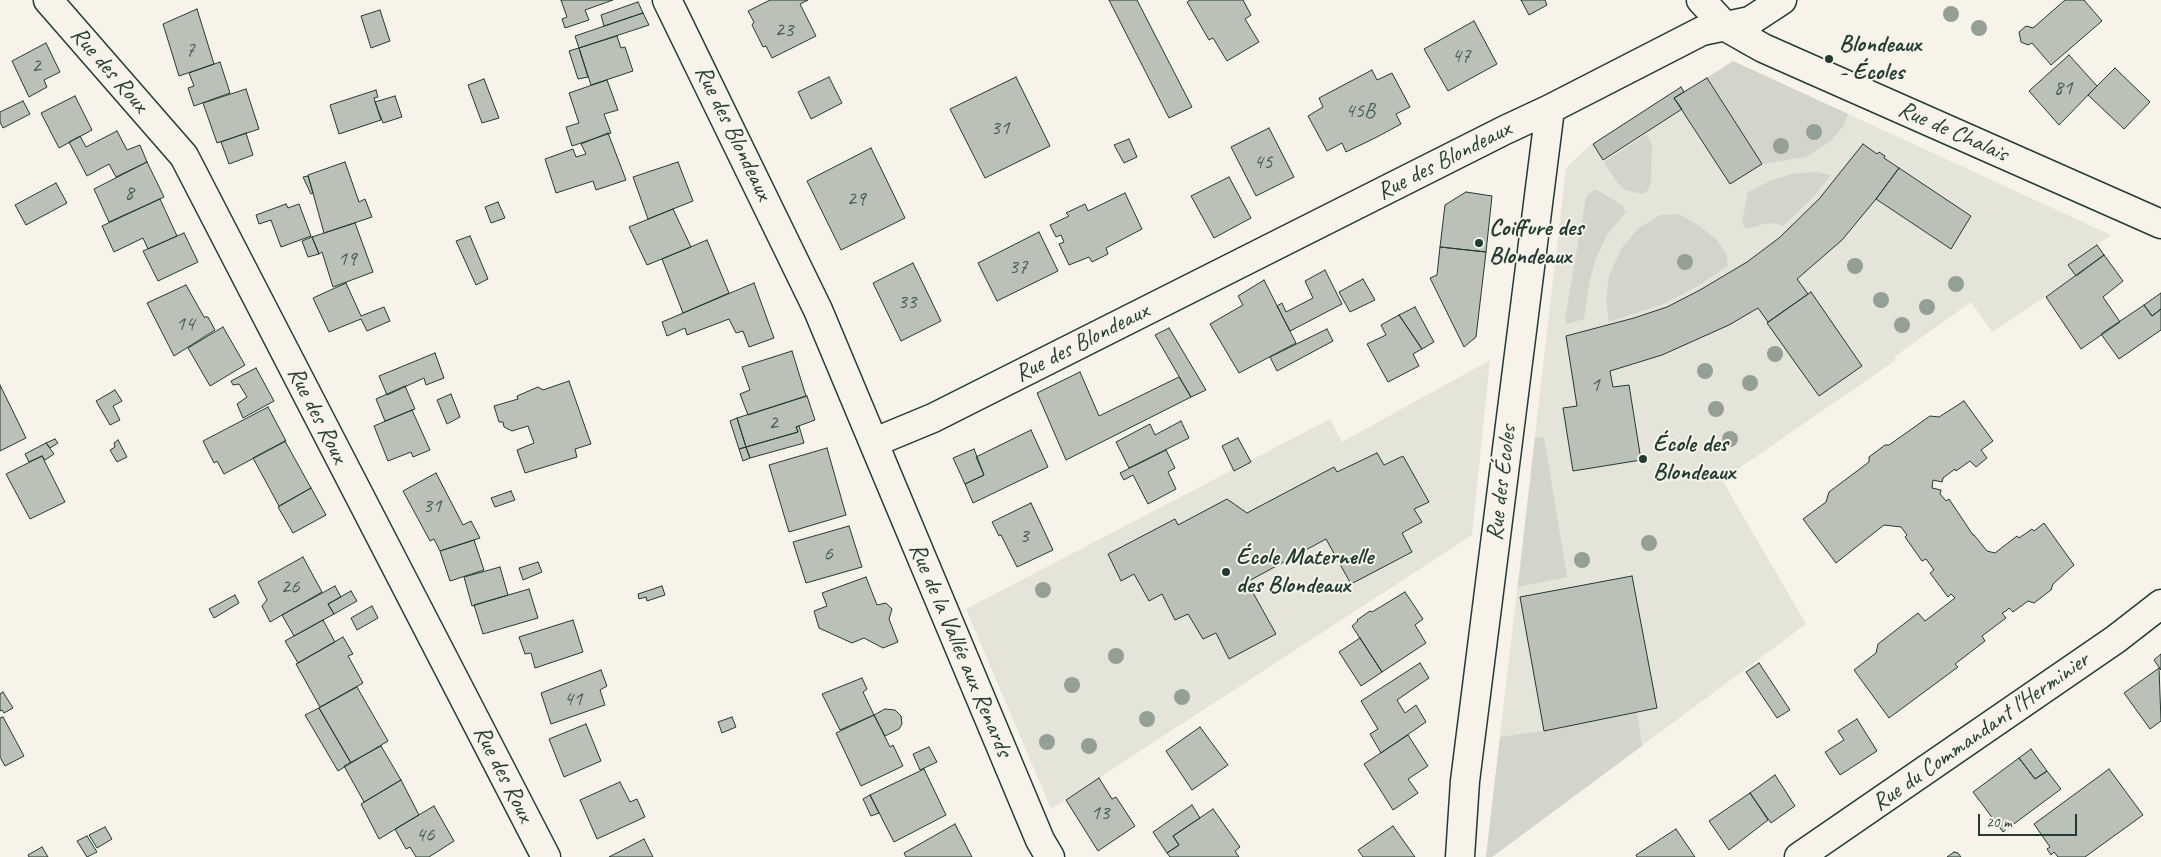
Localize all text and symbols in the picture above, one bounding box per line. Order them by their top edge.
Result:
house number: 23 [775,17,793,43]
street label: Rue des Roux [64,21,154,119]
place label: Blondeaux - Écoles [1839,31,1921,87]
house number: 7 [185,37,195,63]
house number: 47 [1452,43,1470,69]
house number: 2 [31,53,41,79]
marker: Blondeaux - Écoles [1823,53,1835,65]
street label: Rue des Blondeaux [688,61,778,205]
house number: 81 [2054,75,2072,101]
street label: Rue de Chalais [1894,95,2012,169]
house number: 45B [1345,98,1375,124]
house number: 31 [991,115,1009,141]
street label: Rue des Blondeaux [1372,115,1516,207]
house number: 45 [1254,149,1272,175]
house number: 8 [124,180,134,206]
house number: 29 [847,186,865,212]
place label: Coiffure des Blondeaux [1489,215,1583,271]
marker: Coiffure des Blondeaux [1473,237,1485,249]
house number: 19 [338,246,356,272]
house number: 37 [1009,254,1027,280]
house number: 33 [898,289,916,315]
street label: Rue des Blondeaux [1010,297,1154,389]
house number: 14 [176,311,194,337]
street label: Rue des Roux [281,362,353,468]
house number: 1 [1590,372,1600,398]
house number: 2 [768,410,778,436]
street label: Rue des Écoles [1481,424,1523,542]
place label: École des Blondeaux [1653,431,1735,487]
marker: École des Blondeaux [1637,453,1649,465]
house number: 31 [423,493,441,519]
house number: 3 [1019,523,1029,549]
street label: Rue de la Vallée aux Renards [902,539,1018,761]
house number: 6 [823,541,833,567]
place label: École Maternelle des Blondeaux [1236,544,1373,600]
marker: École Maternelle des Blondeaux [1220,566,1232,578]
house number: 26 [281,574,299,600]
street label: Rue du Commandant l'Herminier [1867,646,2095,818]
house number: 41 [564,686,582,712]
street label: Rue des Roux [467,721,539,827]
house number: 13 [1091,800,1109,826]
scale bar [1981,804,2080,836]
text: 20 m [1986,813,2012,832]
house number: 46 [416,822,434,848]

